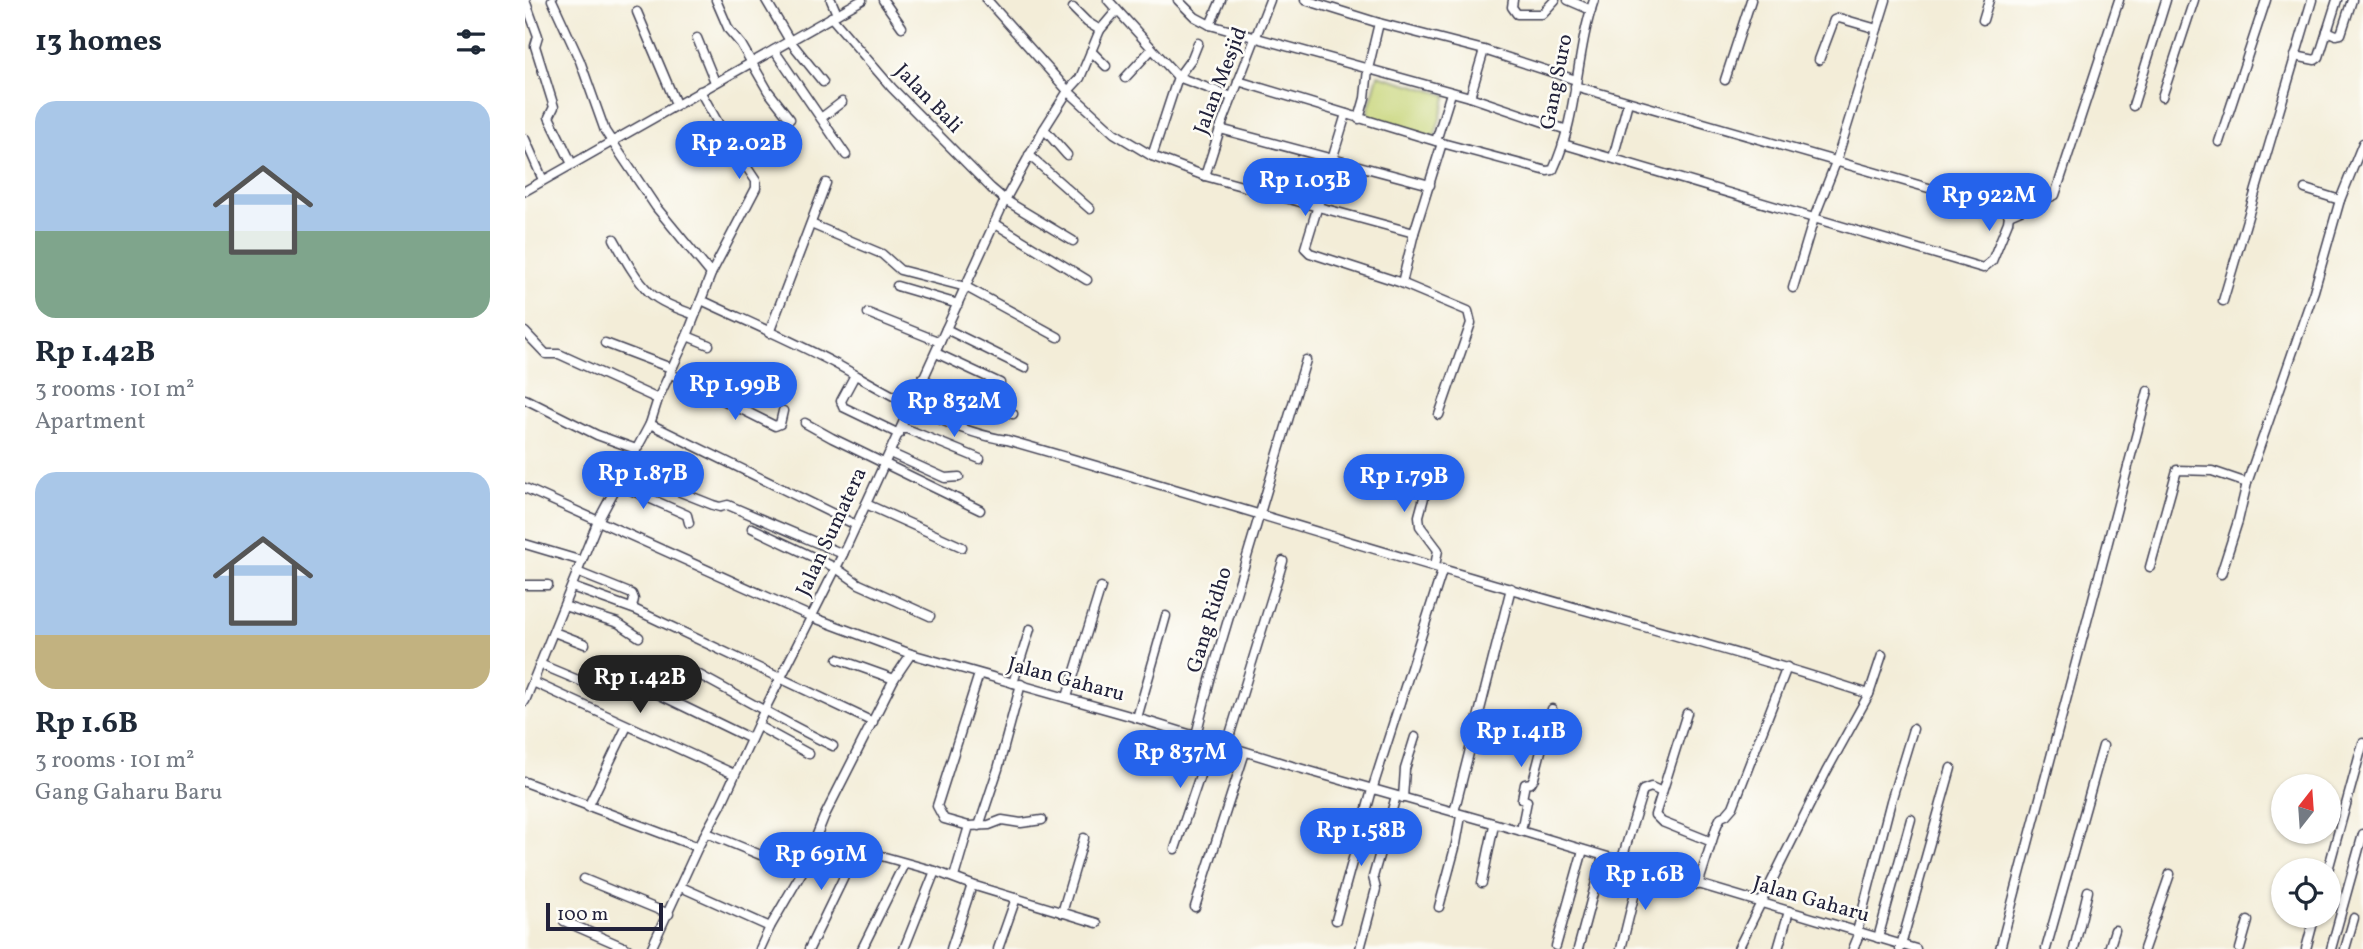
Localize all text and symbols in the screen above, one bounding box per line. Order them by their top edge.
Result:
text: 13 homes [35,21,162,63]
icon: filters [452,23,490,61]
street label: Jalan Mesjid [1187,23,1255,139]
street label: Gang Suro [1534,32,1580,132]
street label: Jalan Bali [887,58,969,140]
pin: Rp 2.02B [667,122,811,181]
text: Rp 2.02B [691,128,787,160]
icon: home [200,147,326,273]
pin: Rp 1.03B [1233,158,1377,218]
text: Rp 1.03B [1259,165,1351,197]
pin: Rp 922M [1924,174,2054,233]
text: Rp 922M [1942,180,2036,212]
text: Rp 1.42B [35,332,155,374]
pin: Rp 1.99B [663,362,807,422]
text: Rp 1.99B [689,369,781,401]
text: 3 rooms · 101 m² [35,374,195,406]
pin: Rp 832M [889,380,1019,439]
text: Rp 832M [907,386,1001,418]
text: Apartment [35,406,146,438]
pin: Rp 1.87B [571,452,715,511]
pin: Rp 1.79B [1332,454,1476,514]
text: Rp 1.87B [598,458,688,490]
text: Rp 1.79B [1360,461,1448,493]
street label: Jalan Sumatera [789,463,875,601]
icon: home [200,518,326,644]
street label: Gang Ridho [1180,563,1240,677]
street label: Jalan Gaharu [1004,650,1128,710]
pin: Rp 1.42B [568,656,712,715]
text: Rp 1.42B [594,662,686,694]
text: Rp 1.6B [35,703,138,745]
pin: Rp 1.41B [1449,710,1593,769]
text: Rp 1.41B [1476,716,1566,748]
pin: Rp 837M [1115,730,1245,790]
text: Rp 837M [1134,737,1226,769]
text: 3 rooms · 101 m² [35,745,195,777]
north arrow [2271,774,2341,844]
map controls [2271,774,2341,928]
text: Gang Gaharu Baru [35,777,222,809]
pin: Rp 1.58B [1289,808,1433,868]
text: Rp 1.58B [1316,815,1406,847]
pin: Rp 691M [756,832,886,892]
text: Rp 691M [775,839,867,871]
pin: Rp 1.6B [1580,852,1710,912]
button: locate [2271,858,2341,928]
text: Rp 1.6B [1605,859,1685,891]
street label: Jalan Gaharu [1749,869,1873,931]
scale bar [546,900,663,932]
text: 100 m [557,902,608,928]

